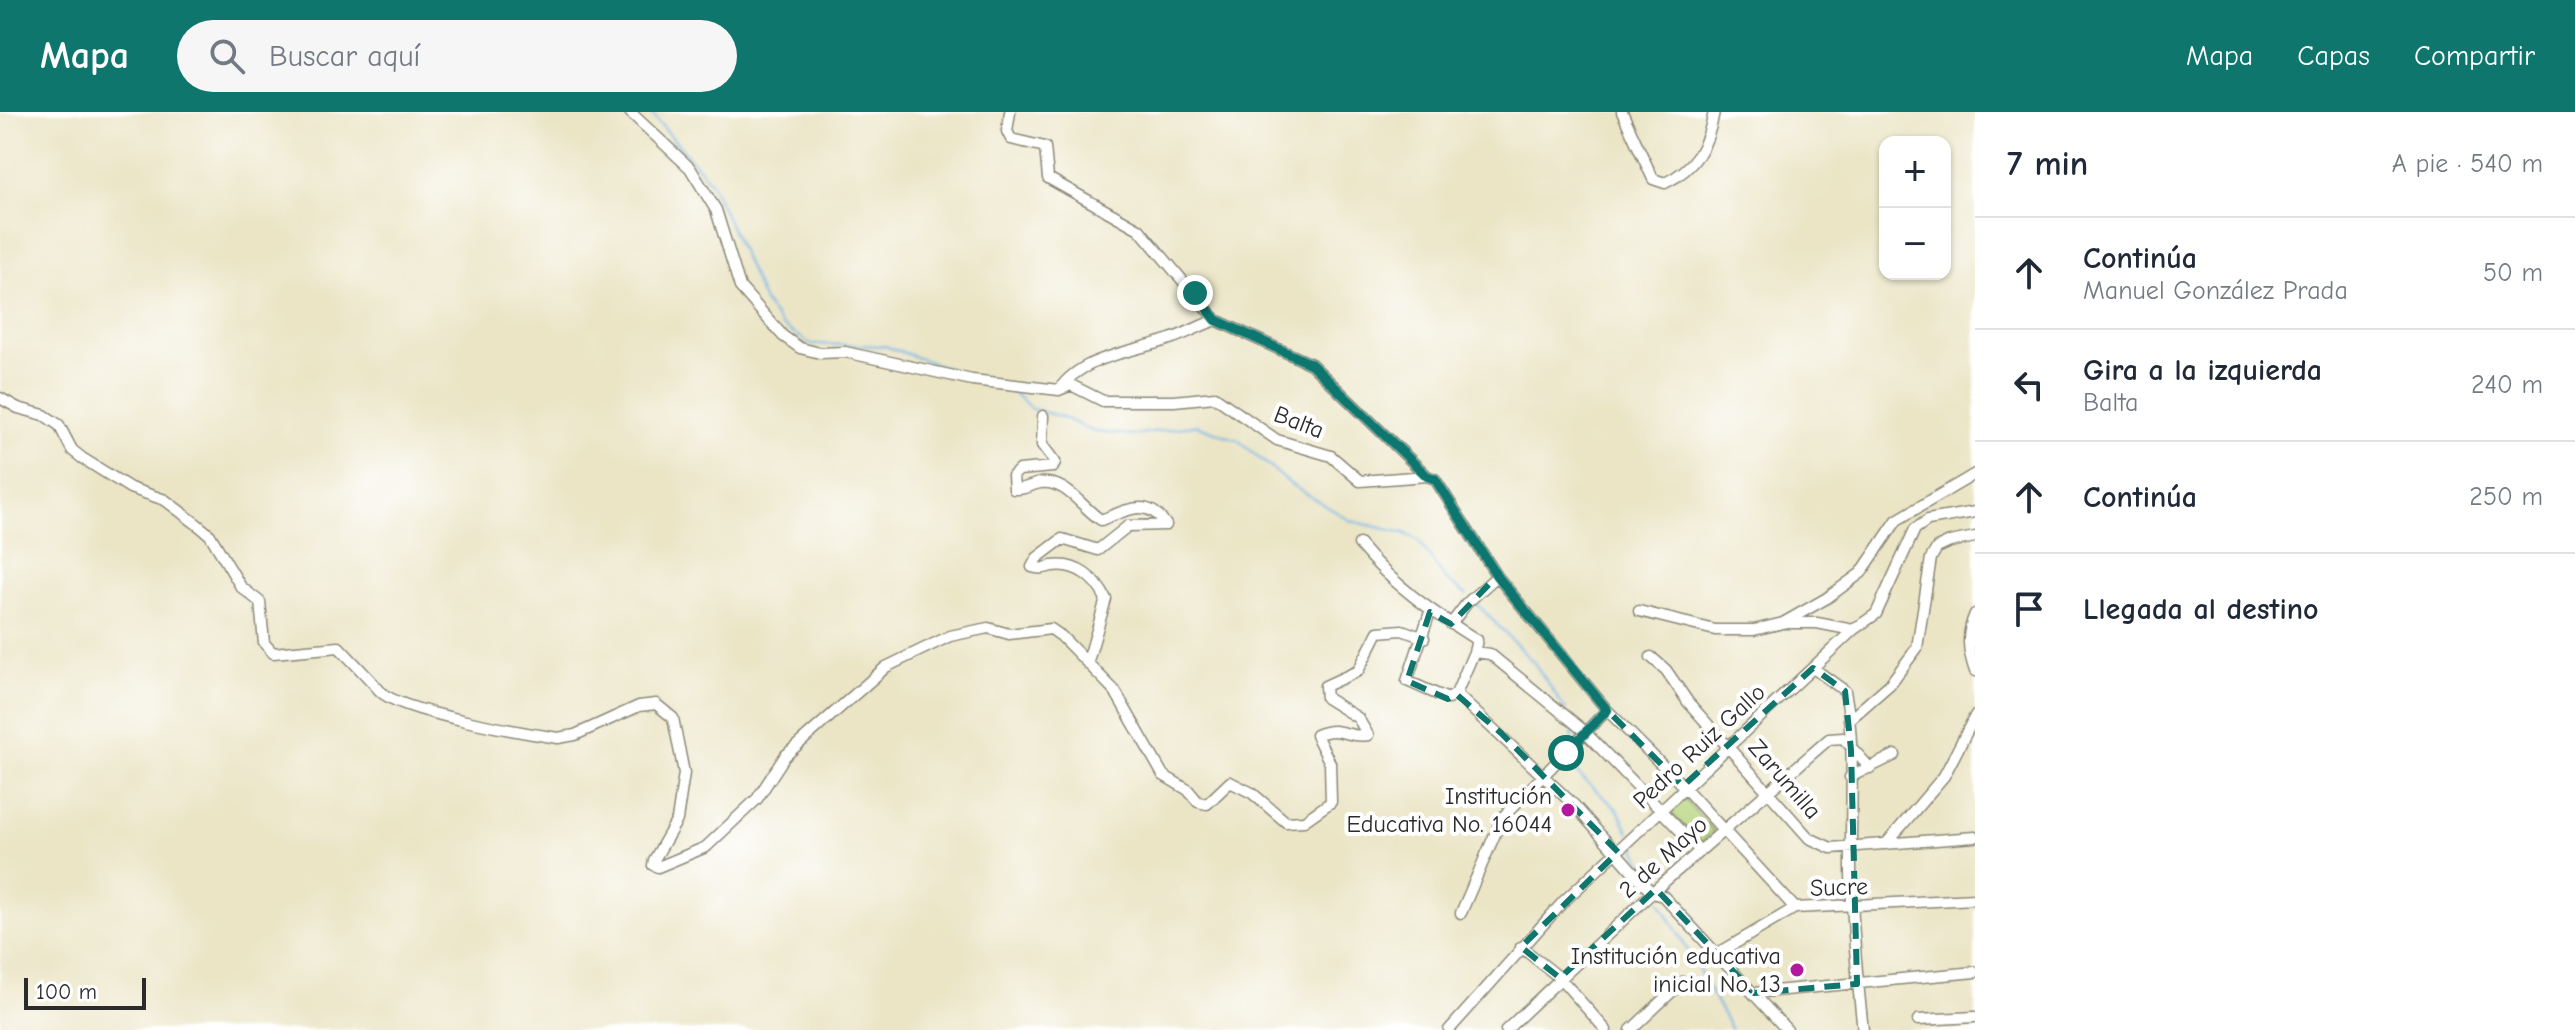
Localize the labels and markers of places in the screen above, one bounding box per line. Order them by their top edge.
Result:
place label: Institución Educativa No. 16044 [1346,782,1552,838]
marker: Institución Educativa No. 16044 [1559,801,1577,819]
place label: Institución educativa inicial No. 13 [1571,942,1781,998]
marker: Institución educativa inicial No. 13 [1788,961,1806,979]

